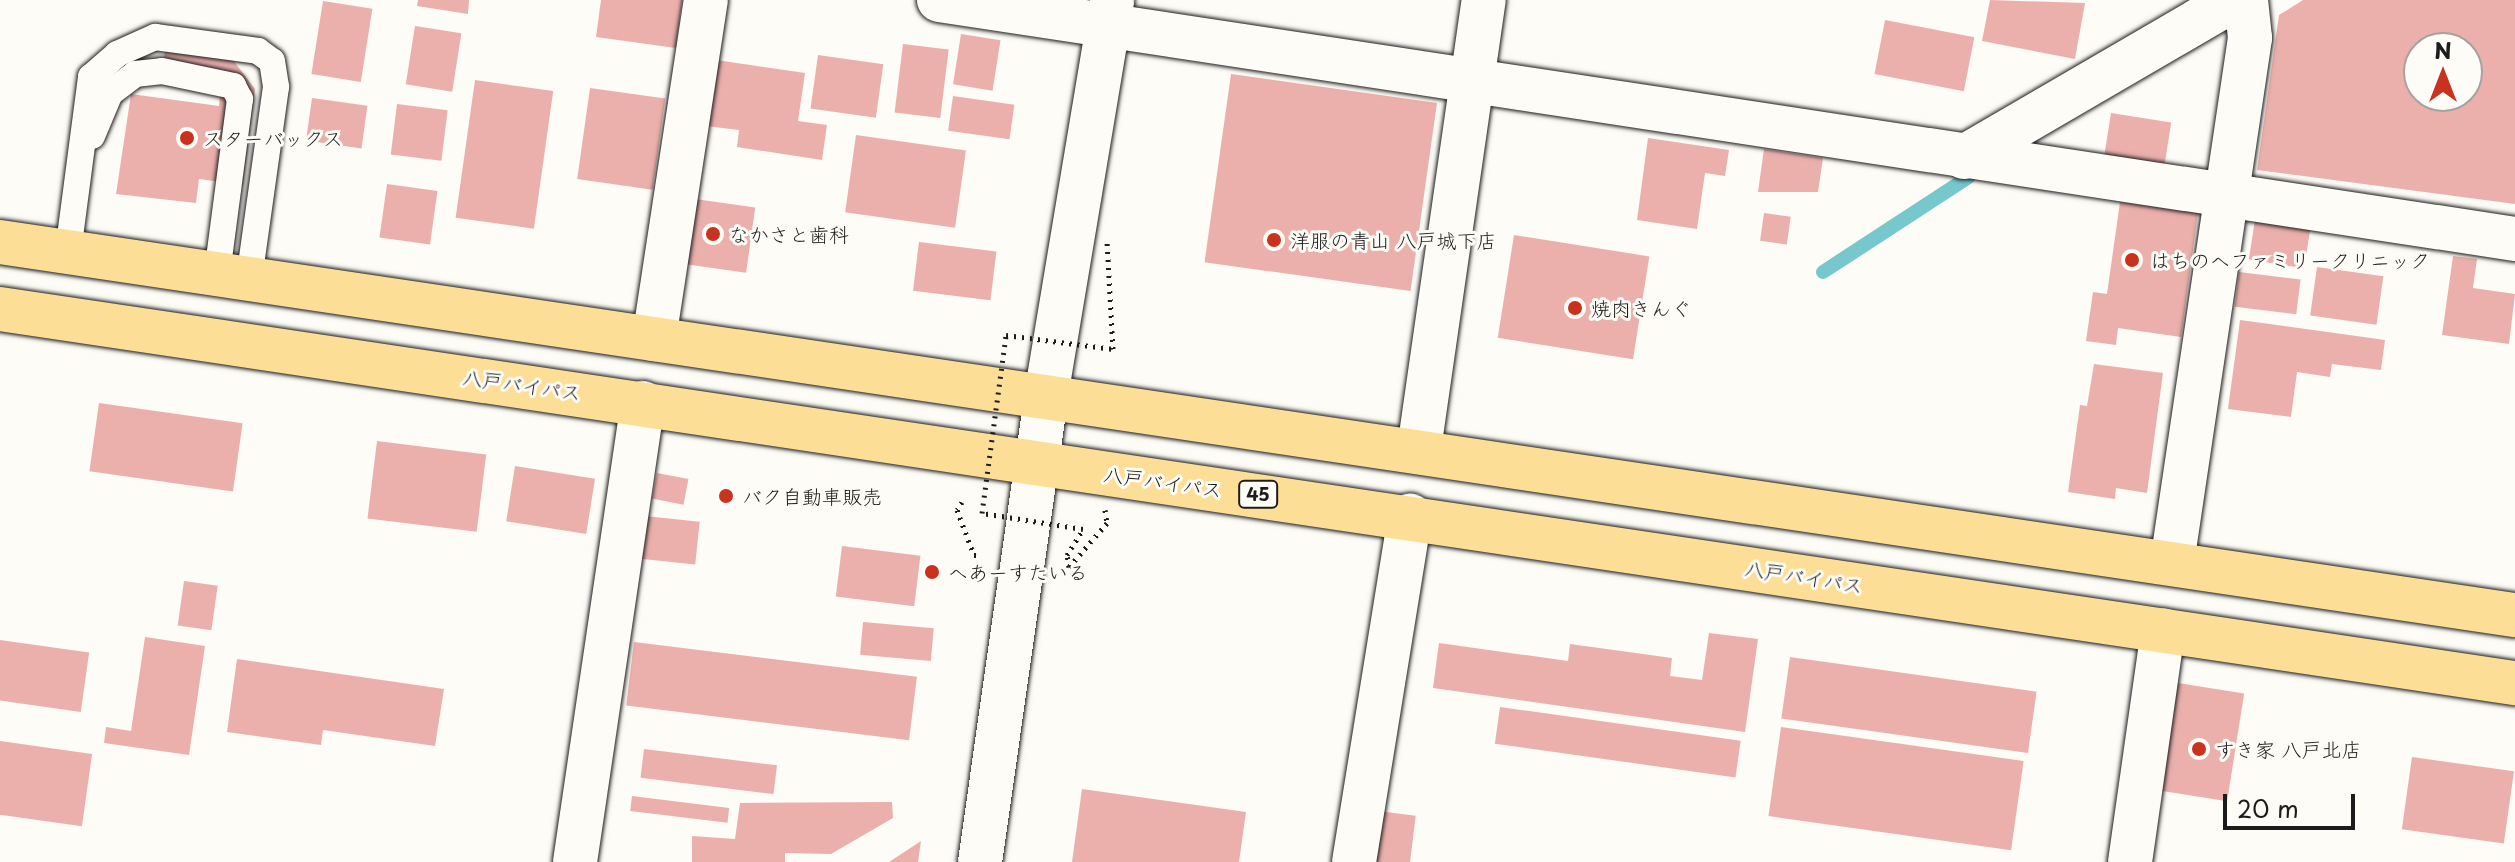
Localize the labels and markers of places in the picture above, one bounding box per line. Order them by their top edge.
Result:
place label: スターバックス [203,126,343,150]
marker: スターバックス [178,129,196,147]
place label: なかさと歯科 [729,222,849,246]
marker: なかさと歯科 [704,225,722,243]
place label: 洋服の青山 八戸城下店 [1290,228,1496,252]
marker: 洋服の青山 八戸城下店 [1265,231,1283,249]
place label: はちのへファミリークリニック [2150,248,2430,272]
marker: はちのへファミリークリニック [2121,249,2143,271]
place label: 焼肉きんぐ [1591,296,1691,320]
marker: 焼肉きんぐ [1566,299,1584,317]
place label: バク自動車販売 [742,484,882,508]
marker: バク自動車販売 [717,487,735,505]
place label: へあーすたいる [948,560,1088,584]
marker: へあーすたいる [923,563,941,581]
place label: すき家 八戸北店 [2215,737,2361,761]
marker: すき家 八戸北店 [2190,740,2208,758]

